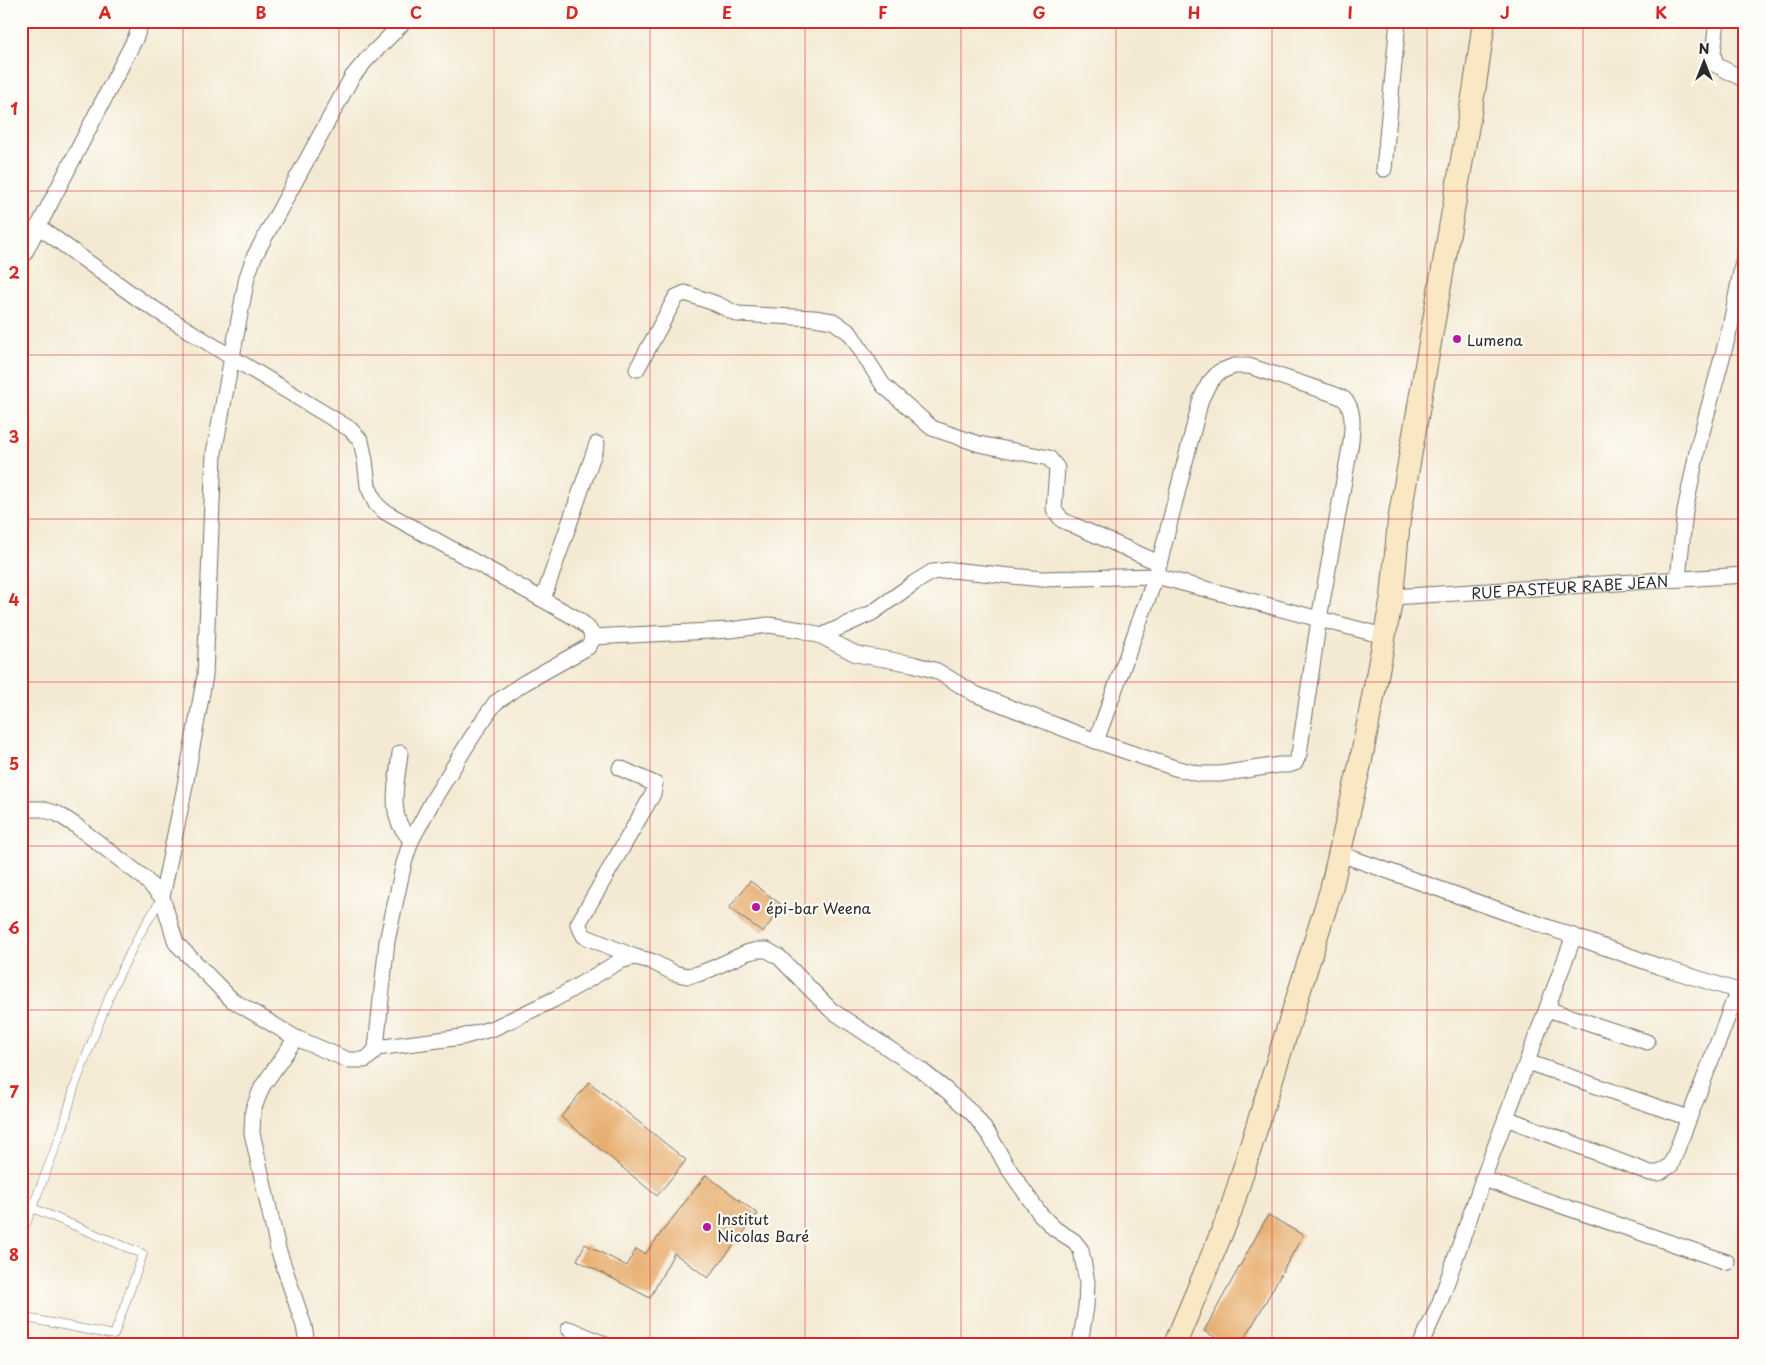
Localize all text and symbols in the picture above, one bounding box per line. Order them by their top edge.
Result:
text: A [99,0,112,24]
text: B [256,0,267,24]
text: C [410,0,422,24]
text: D [566,0,578,24]
text: E [722,0,732,24]
text: F [878,0,888,24]
text: G [1032,0,1046,24]
text: H [1188,0,1200,24]
text: I [1347,0,1353,24]
text: J [1500,0,1510,24]
text: K [1655,0,1667,24]
north arrow [1678,38,1728,88]
text: N [1698,38,1710,59]
text: 1 [10,96,18,120]
text: 2 [8,260,20,284]
place label: Lumena [1467,328,1523,351]
marker: Lumena [1451,333,1463,345]
text: 3 [9,424,19,448]
street label: RUE PASTEUR RABE JEAN [1470,568,1669,604]
text: 4 [9,587,20,611]
text: 5 [9,751,19,775]
place label: épi-bar Weena [766,896,872,919]
marker: épi-bar Weena [750,901,762,913]
text: 6 [8,915,20,939]
text: 7 [9,1079,19,1103]
place label: Institut Nicolas Baré [717,1207,809,1247]
marker: Institut Nicolas Baré [701,1221,713,1233]
text: 8 [9,1242,19,1266]

